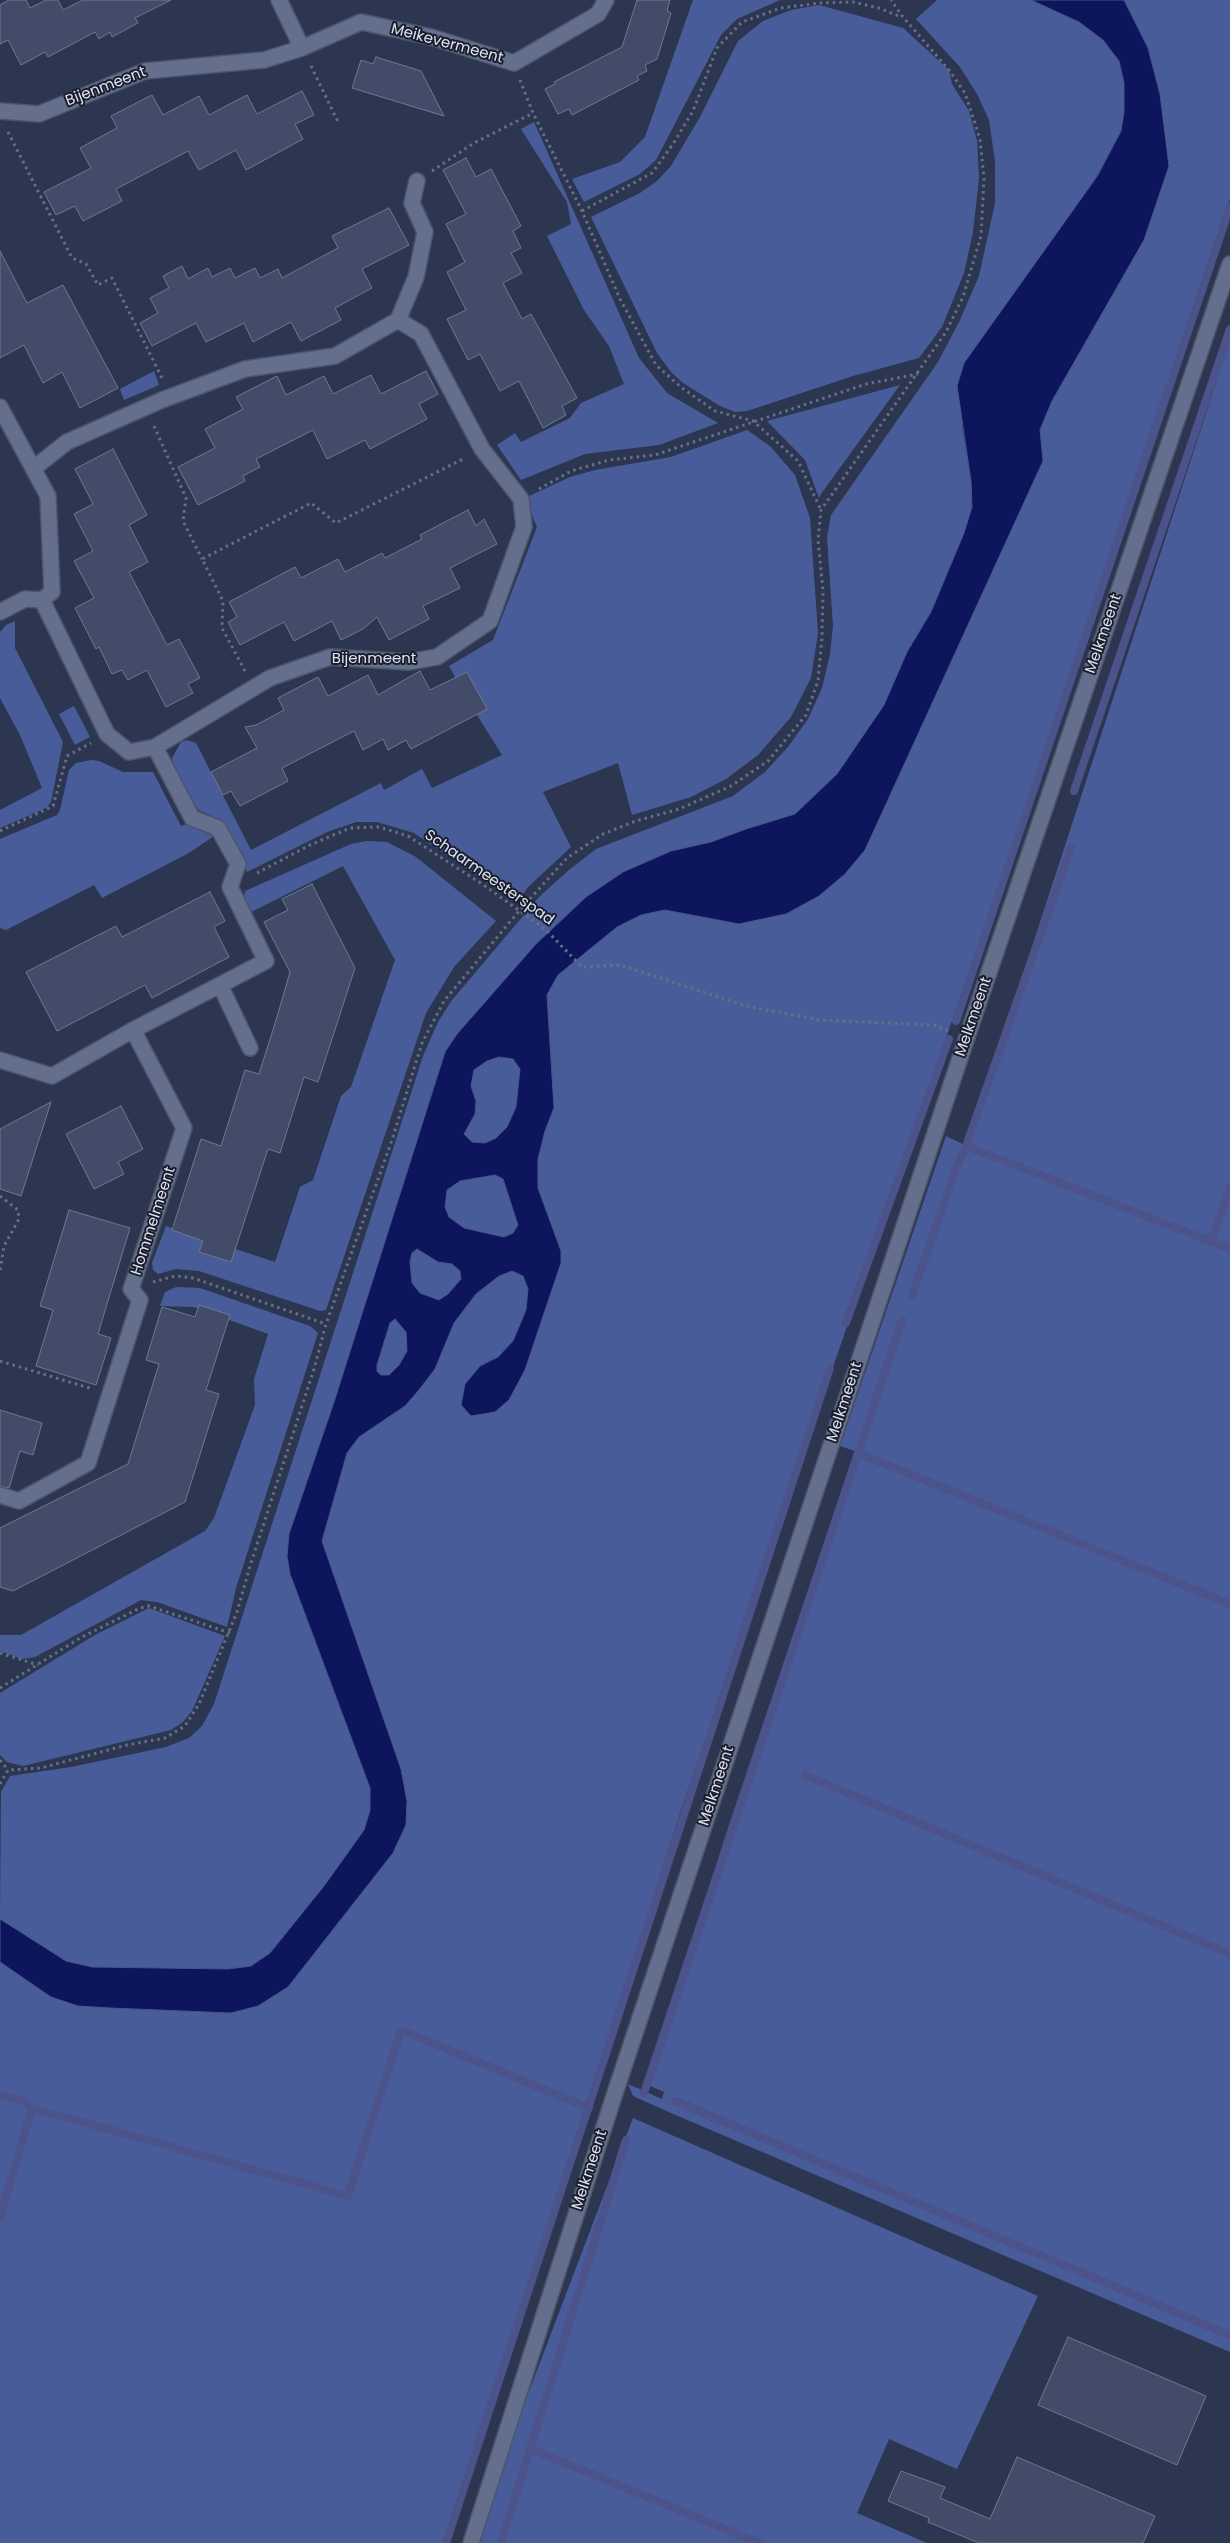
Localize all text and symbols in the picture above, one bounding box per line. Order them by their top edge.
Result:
street label: Meikevermeent [389,20,505,68]
street label: Bijenmeent [63,63,149,111]
street label: Melkmeent [1082,592,1126,676]
street label: Bijenmeent [332,650,416,668]
street label: Schaarmeesterspad [421,826,557,930]
street label: Melkmeent [952,975,996,1059]
street label: Hommelmeent [128,1164,180,1278]
street label: Melkmeent [824,1360,866,1444]
street label: Melkmeent [696,1744,738,1828]
street label: Melkmeent [569,2128,611,2212]

